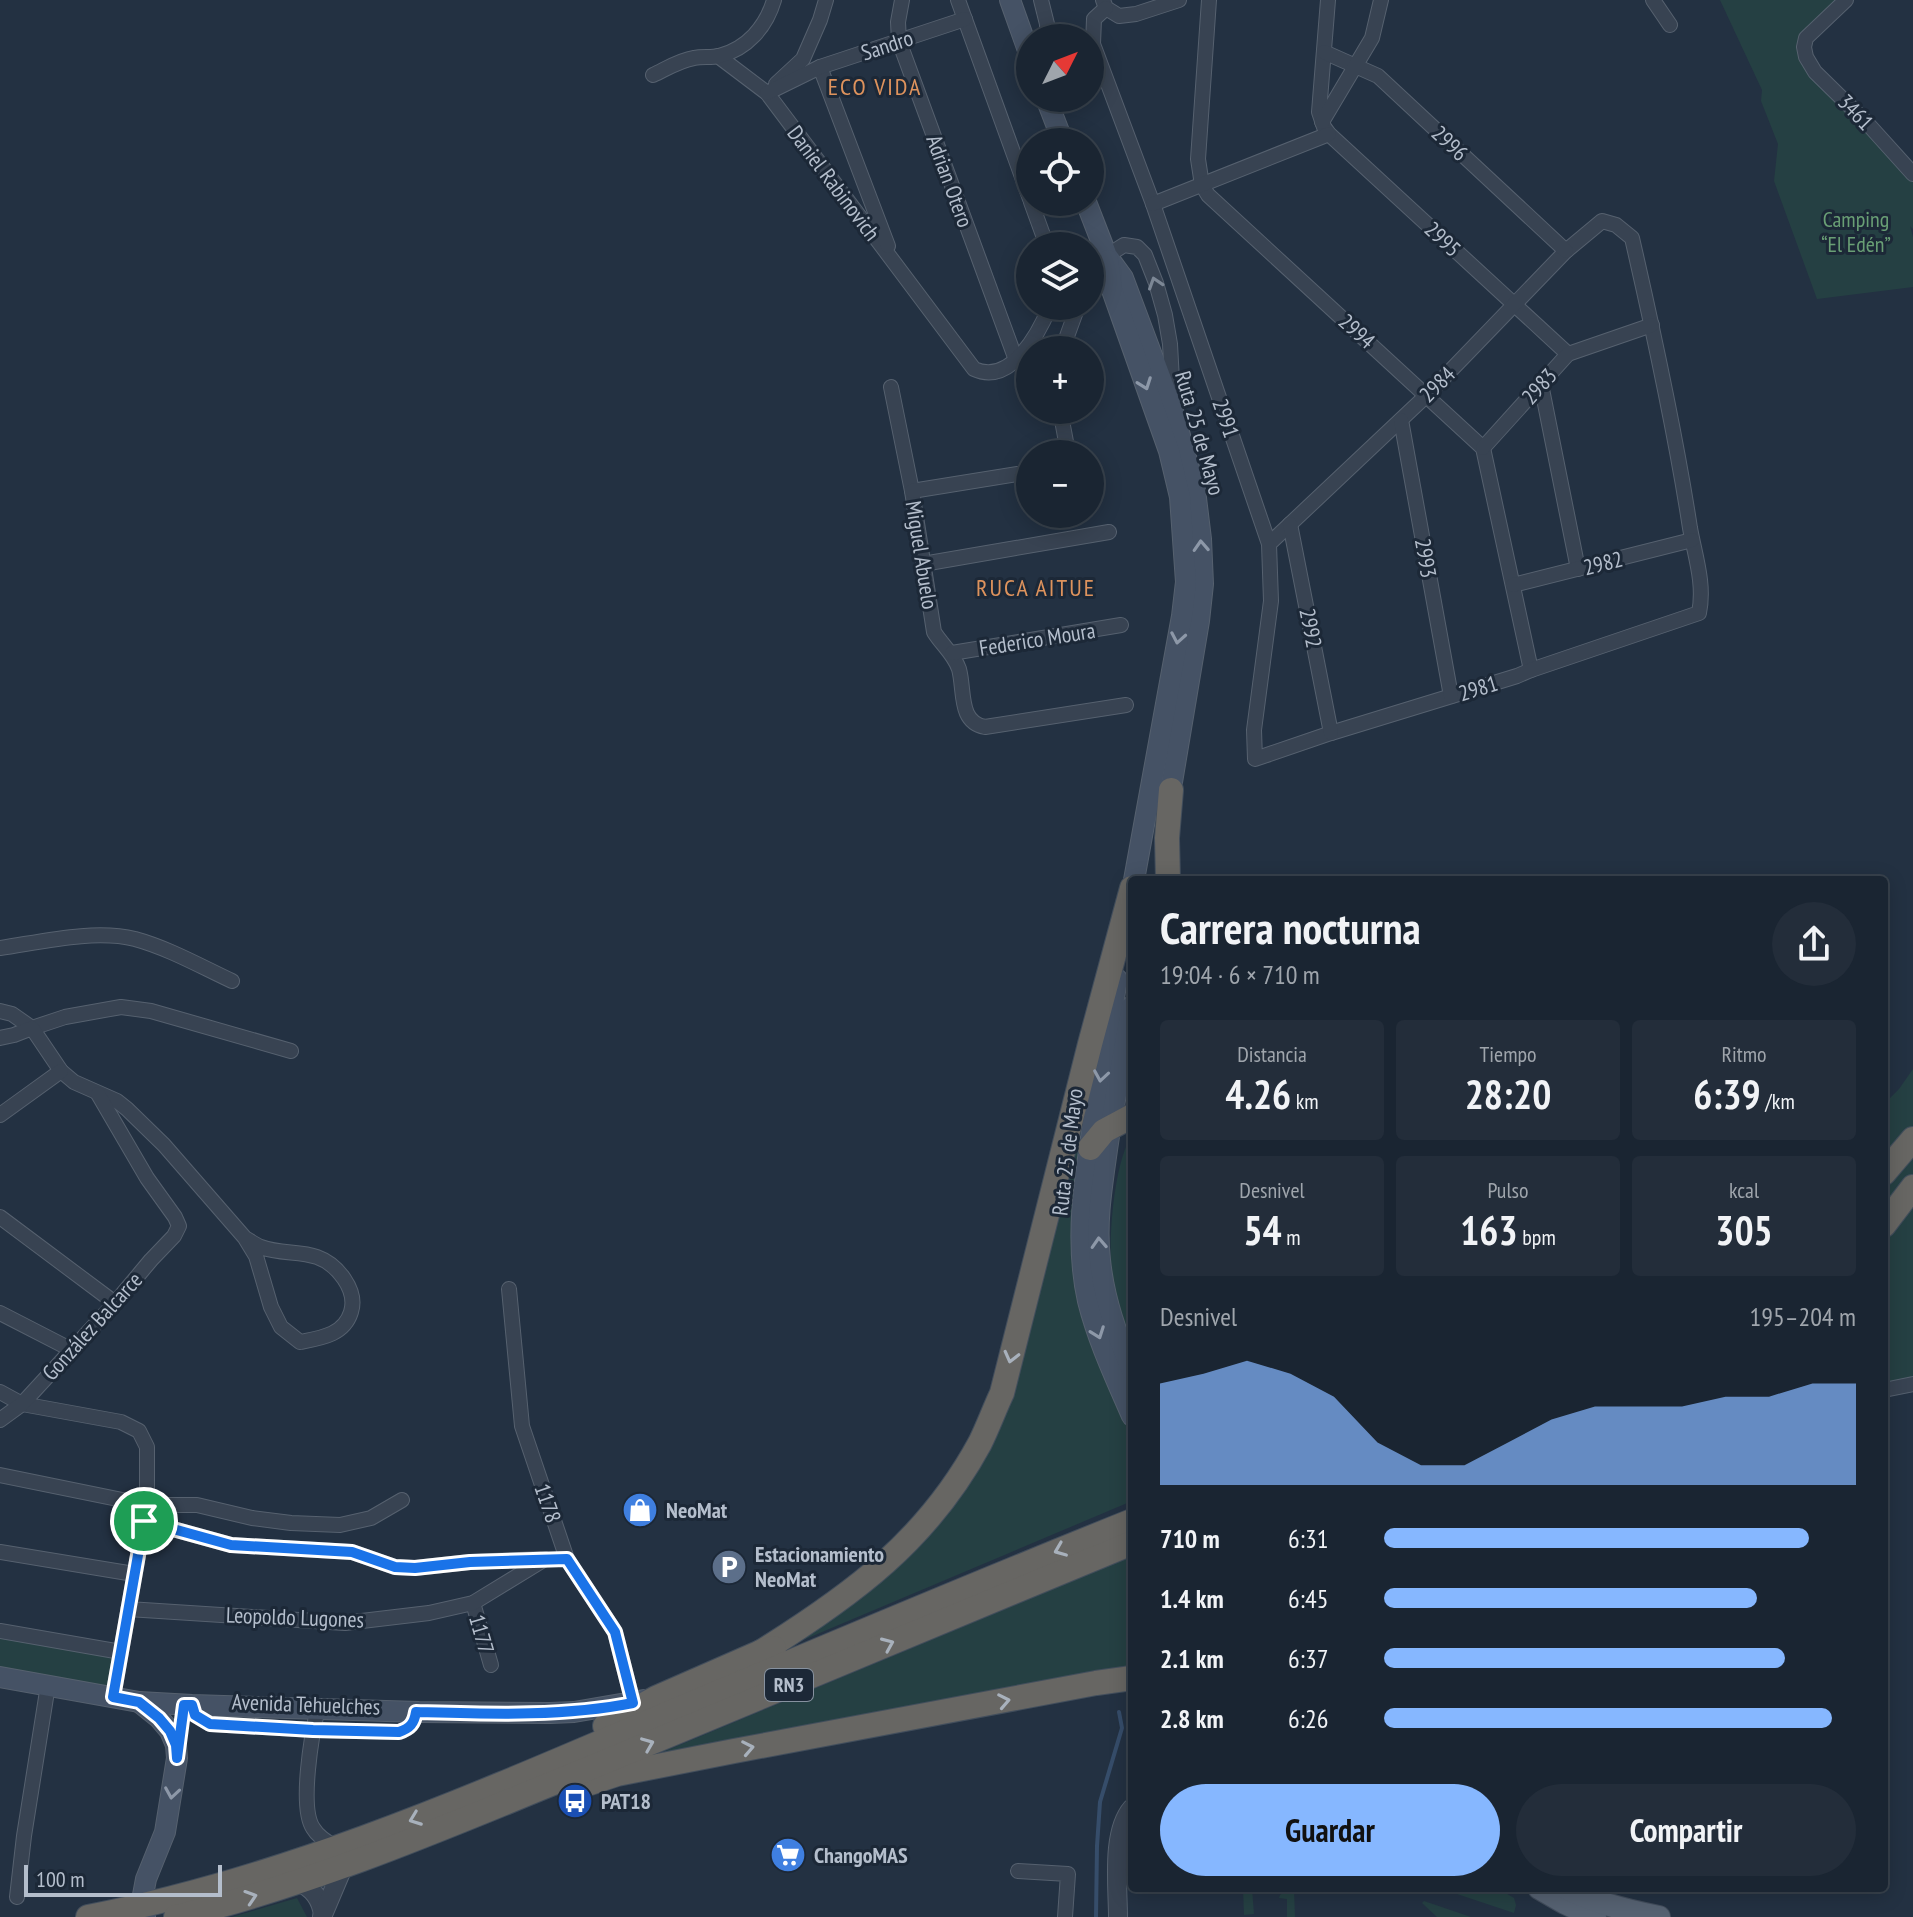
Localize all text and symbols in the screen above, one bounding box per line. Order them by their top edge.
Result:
street label: Sandro [858,24,916,66]
north arrow [1016,24,1104,112]
map controls [1016,24,1104,528]
district label: ECO VIDA [828,71,922,102]
street label: 3461 [1832,88,1880,136]
street label: 2996 [1426,119,1474,167]
street label: Daniel Rabinovich [782,120,886,246]
button: locate [1016,128,1104,216]
street label: Adrian Otero [920,131,980,231]
park label: Camping “El Edén” [1821,205,1891,258]
street label: 2995 [1419,215,1467,263]
button: layers [1016,232,1104,320]
one-way arrow [1148,276,1164,290]
street label: 2994 [1333,307,1381,355]
button: + [1016,336,1104,424]
street label: 2984 [1413,360,1461,408]
street label: 2983 [1515,362,1563,410]
street label: Ruta 25 de Mayo [1169,368,1231,498]
one-way arrow [1135,377,1152,391]
street label: 2991 [1206,395,1246,441]
button: − [1016,440,1104,528]
street label: Miguel Abuelo [900,499,944,611]
street label: 2993 [1409,536,1443,580]
one-way arrow [1193,539,1210,552]
street label: 2982 [1580,545,1626,581]
district label: RUCA AITUE [976,572,1096,603]
street label: 2992 [1293,606,1329,650]
street label: Federico Moura [977,616,1097,662]
one-way arrow [1171,631,1188,645]
street label: 2981 [1455,669,1501,707]
text: Carrera nocturna [1160,899,1421,956]
button: share [1772,902,1856,986]
text: 19:04 · 6 × 710 m [1160,958,1320,991]
text: Distancia [1237,1040,1307,1068]
text: Tiempo [1479,1040,1537,1068]
text: Ritmo [1721,1040,1767,1068]
text: 4.26 [1225,1068,1291,1120]
text: 28:20 [1465,1068,1551,1120]
text: 6:39 [1693,1068,1761,1120]
one-way arrow [1094,1069,1111,1083]
street label: Ruta 25 de Mayo [1045,1087,1089,1217]
text: km [1291,1087,1319,1115]
text: /km [1761,1087,1795,1115]
text: Desnivel [1239,1176,1305,1204]
text: Pulso [1488,1176,1528,1204]
text: kcal [1729,1176,1759,1204]
text: 54 [1243,1204,1282,1256]
text: 163 [1460,1204,1518,1256]
text: 305 [1715,1204,1773,1256]
text: m [1282,1223,1301,1251]
text: bpm [1518,1223,1556,1251]
one-way arrow [1091,1236,1108,1249]
street label: González Balcarce [36,1266,148,1386]
text: Desnivel [1160,1300,1237,1333]
text: 195–204 m [1750,1300,1856,1333]
one-way arrow [1089,1325,1105,1339]
one-way arrow [1003,1349,1020,1363]
street label: 1178 [528,1480,568,1526]
pin [110,1487,178,1555]
shop icon: NeoMat [621,1491,659,1529]
place label: NeoMat [666,1496,728,1524]
icon: arrive [122,1499,166,1543]
text: 710 m [1160,1522,1220,1555]
text: 6:31 [1288,1522,1328,1555]
place label: Estacionamiento NeoMat [755,1540,884,1593]
one-way arrow [1054,1540,1068,1557]
parking icon: Estacionamiento NeoMat [710,1548,748,1586]
text: 1.4 km [1160,1582,1224,1615]
text: 6:45 [1288,1582,1328,1615]
street label: Leopoldo Lugones [226,1601,364,1633]
street label: 1177 [463,1611,501,1657]
one-way arrow [880,1638,894,1654]
text: 2.1 km [1160,1642,1224,1675]
text: 6:37 [1288,1642,1328,1675]
road number: RN3 [765,1669,813,1701]
street label: Avenida Tehuelches [231,1687,381,1721]
one-way arrow [997,1693,1010,1710]
text: 2.8 km [1160,1702,1224,1735]
text: 6:26 [1288,1702,1328,1735]
one-way arrow [640,1737,654,1754]
one-way arrow [741,1740,755,1757]
bus stop icon: PAT18 [556,1782,594,1820]
button: Guardar [1160,1784,1500,1876]
button: Compartir [1516,1784,1856,1876]
one-way arrow [164,1786,181,1800]
place label: PAT18 [601,1787,651,1815]
one-way arrow [409,1809,423,1825]
supermarket icon: ChangoMAS [769,1836,807,1874]
place label: ChangoMAS [814,1841,908,1869]
scale bar [24,1861,222,1897]
text: 100 m [36,1865,85,1893]
one-way arrow [244,1890,257,1906]

